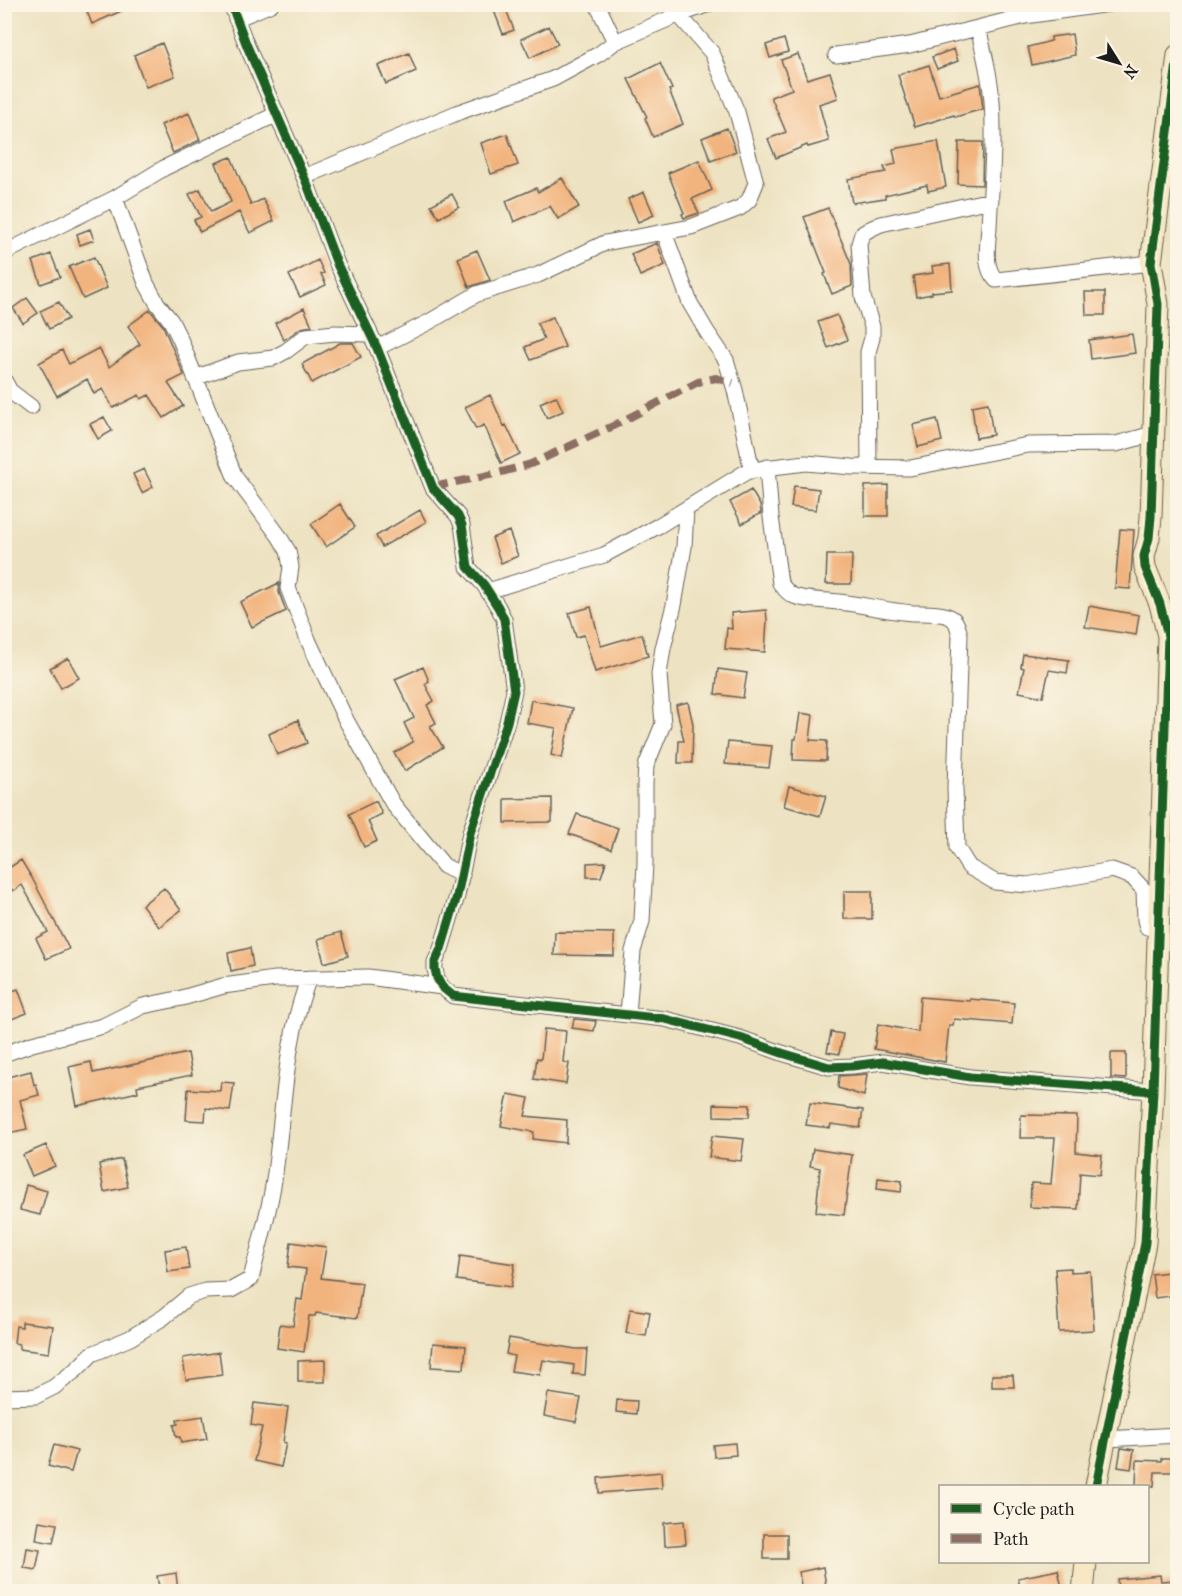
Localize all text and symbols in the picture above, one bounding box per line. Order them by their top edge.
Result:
north arrow [1089,33,1149,93]
text: N [1119,61,1142,83]
legend [939,1485,1149,1563]
text: Cycle path [993,1499,1074,1520]
text: Path [993,1529,1029,1550]

